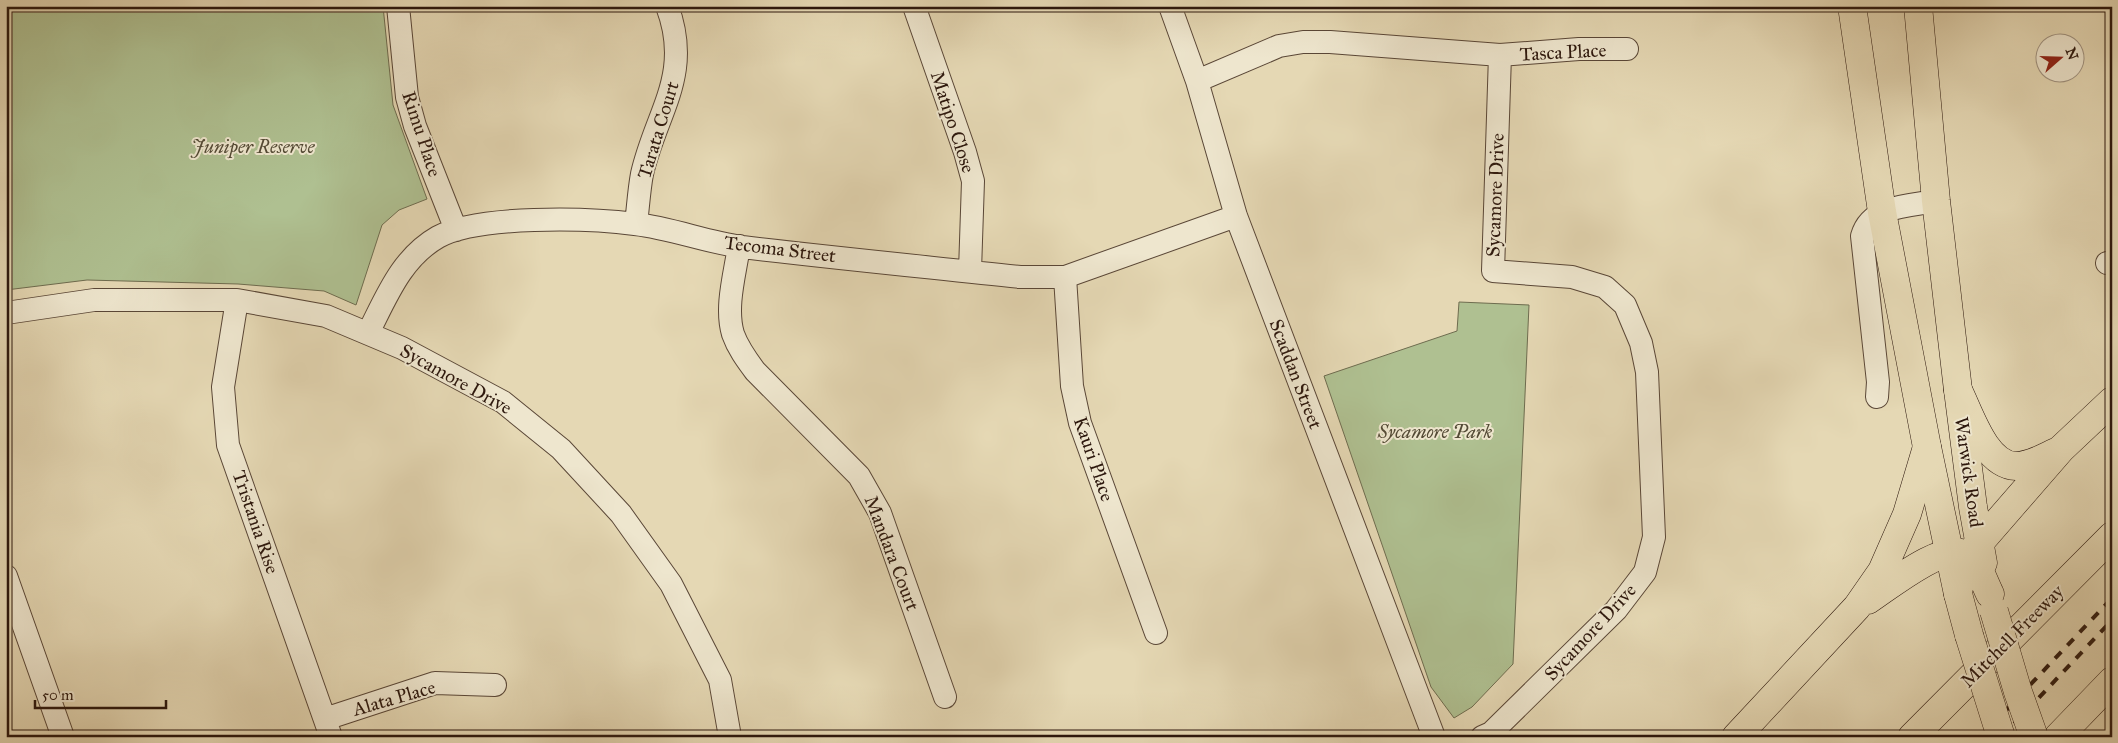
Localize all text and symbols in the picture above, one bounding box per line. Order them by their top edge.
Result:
north arrow [2036,32,2086,82]
street label: Tasca Place [1519,38,1607,66]
text: N [2062,45,2082,62]
street label: Matipo Close [926,68,980,176]
street label: Tarata Court [632,78,684,181]
street label: Rimu Place [397,88,447,180]
street label: Sycamore Drive [1481,133,1509,257]
park label: Juniper Reserve [191,135,315,159]
street label: Tecoma Street [723,231,837,267]
street label: Scaddan Street [1265,316,1328,432]
street label: Sycamore Drive [396,339,516,419]
street label: Kauri Place [1069,414,1119,504]
street label: Warwick Road [1950,415,1988,529]
park label: Sycamore Park [1377,420,1493,443]
street label: Tristania Rise [228,467,284,577]
street label: Mandara Court [860,492,925,614]
street label: Sycamore Drive [1539,579,1641,685]
street label: Mitchell Freeway [1956,579,2069,692]
street label: Alata Place [349,675,438,721]
scale bar [35,678,166,710]
text: 50 m [42,686,74,704]

